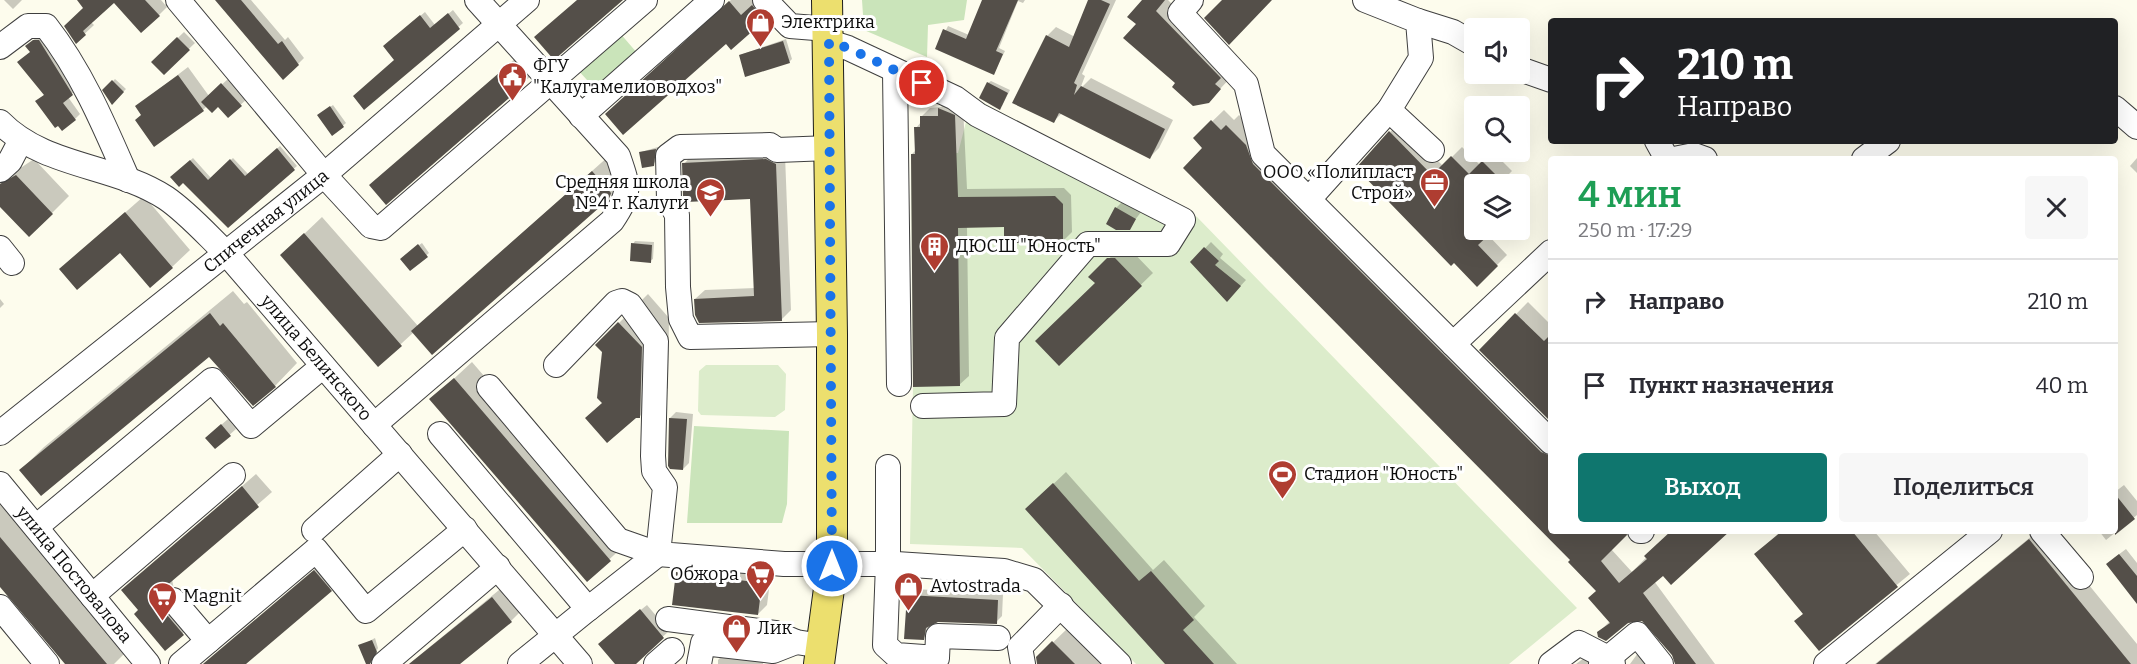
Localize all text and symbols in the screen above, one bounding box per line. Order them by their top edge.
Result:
shop icon: Электрика [744,6,776,48]
place label: Электрика [781,11,875,33]
map controls [1464,18,1530,240]
button: sound [1464,18,1530,84]
text: 210 m [1677,40,1793,90]
icon: right [1578,42,1656,120]
place label: ФГУ "Калугамелиоводхоз" [533,55,722,98]
pin [896,57,947,108]
public building icon: ФГУ "Калугамелиоводхоз" [496,60,528,102]
icon: arrive [905,66,938,99]
text: Направо [1677,91,1792,123]
button: search [1464,96,1530,162]
place label: ООО «Полипласт Строй» [1263,161,1413,204]
street label: Спичечная улица [199,165,333,278]
office icon: ООО «Полипласт Строй» [1418,166,1450,208]
place label: Средняя школа №4 г. Калуги [555,171,689,214]
text: 4 мин [1578,173,1682,217]
button: layers [1464,174,1530,240]
school or university icon: Средняя школа №4 г. Калуги [694,176,726,218]
button: close [2025,176,2088,239]
text: 250 m · 17:29 [1578,218,1692,242]
building icon: ДЮСШ "Юность" [919,230,951,272]
place label: ДЮСШ "Юность" [956,235,1101,257]
icon: right [1578,285,1611,318]
text: Направо [1629,288,1724,315]
text: 210 m [2028,288,2088,315]
street label: улица Белинского [255,289,377,425]
icon: arrive [1578,369,1611,402]
text: Пункт назначения [1629,372,1834,399]
text: 40 m [2036,372,2088,399]
button: Выход [1578,453,1827,522]
button: Поделиться [1839,453,2088,522]
sports icon: Стадион "Юность" [1267,458,1299,500]
place label: Стадион "Юность" [1304,463,1463,485]
street label: улица Постовалова [11,501,137,647]
position arrow [800,534,864,598]
supermarket icon: Обжора [744,558,776,600]
place label: Обжора [670,563,739,585]
shop icon: Avtostrada [893,570,925,612]
place label: Avtostrada [930,575,1021,597]
supermarket icon: Magnit [146,580,178,622]
place label: Magnit [183,585,242,607]
shop icon: Лик [720,612,752,654]
place label: Лик [757,617,793,639]

